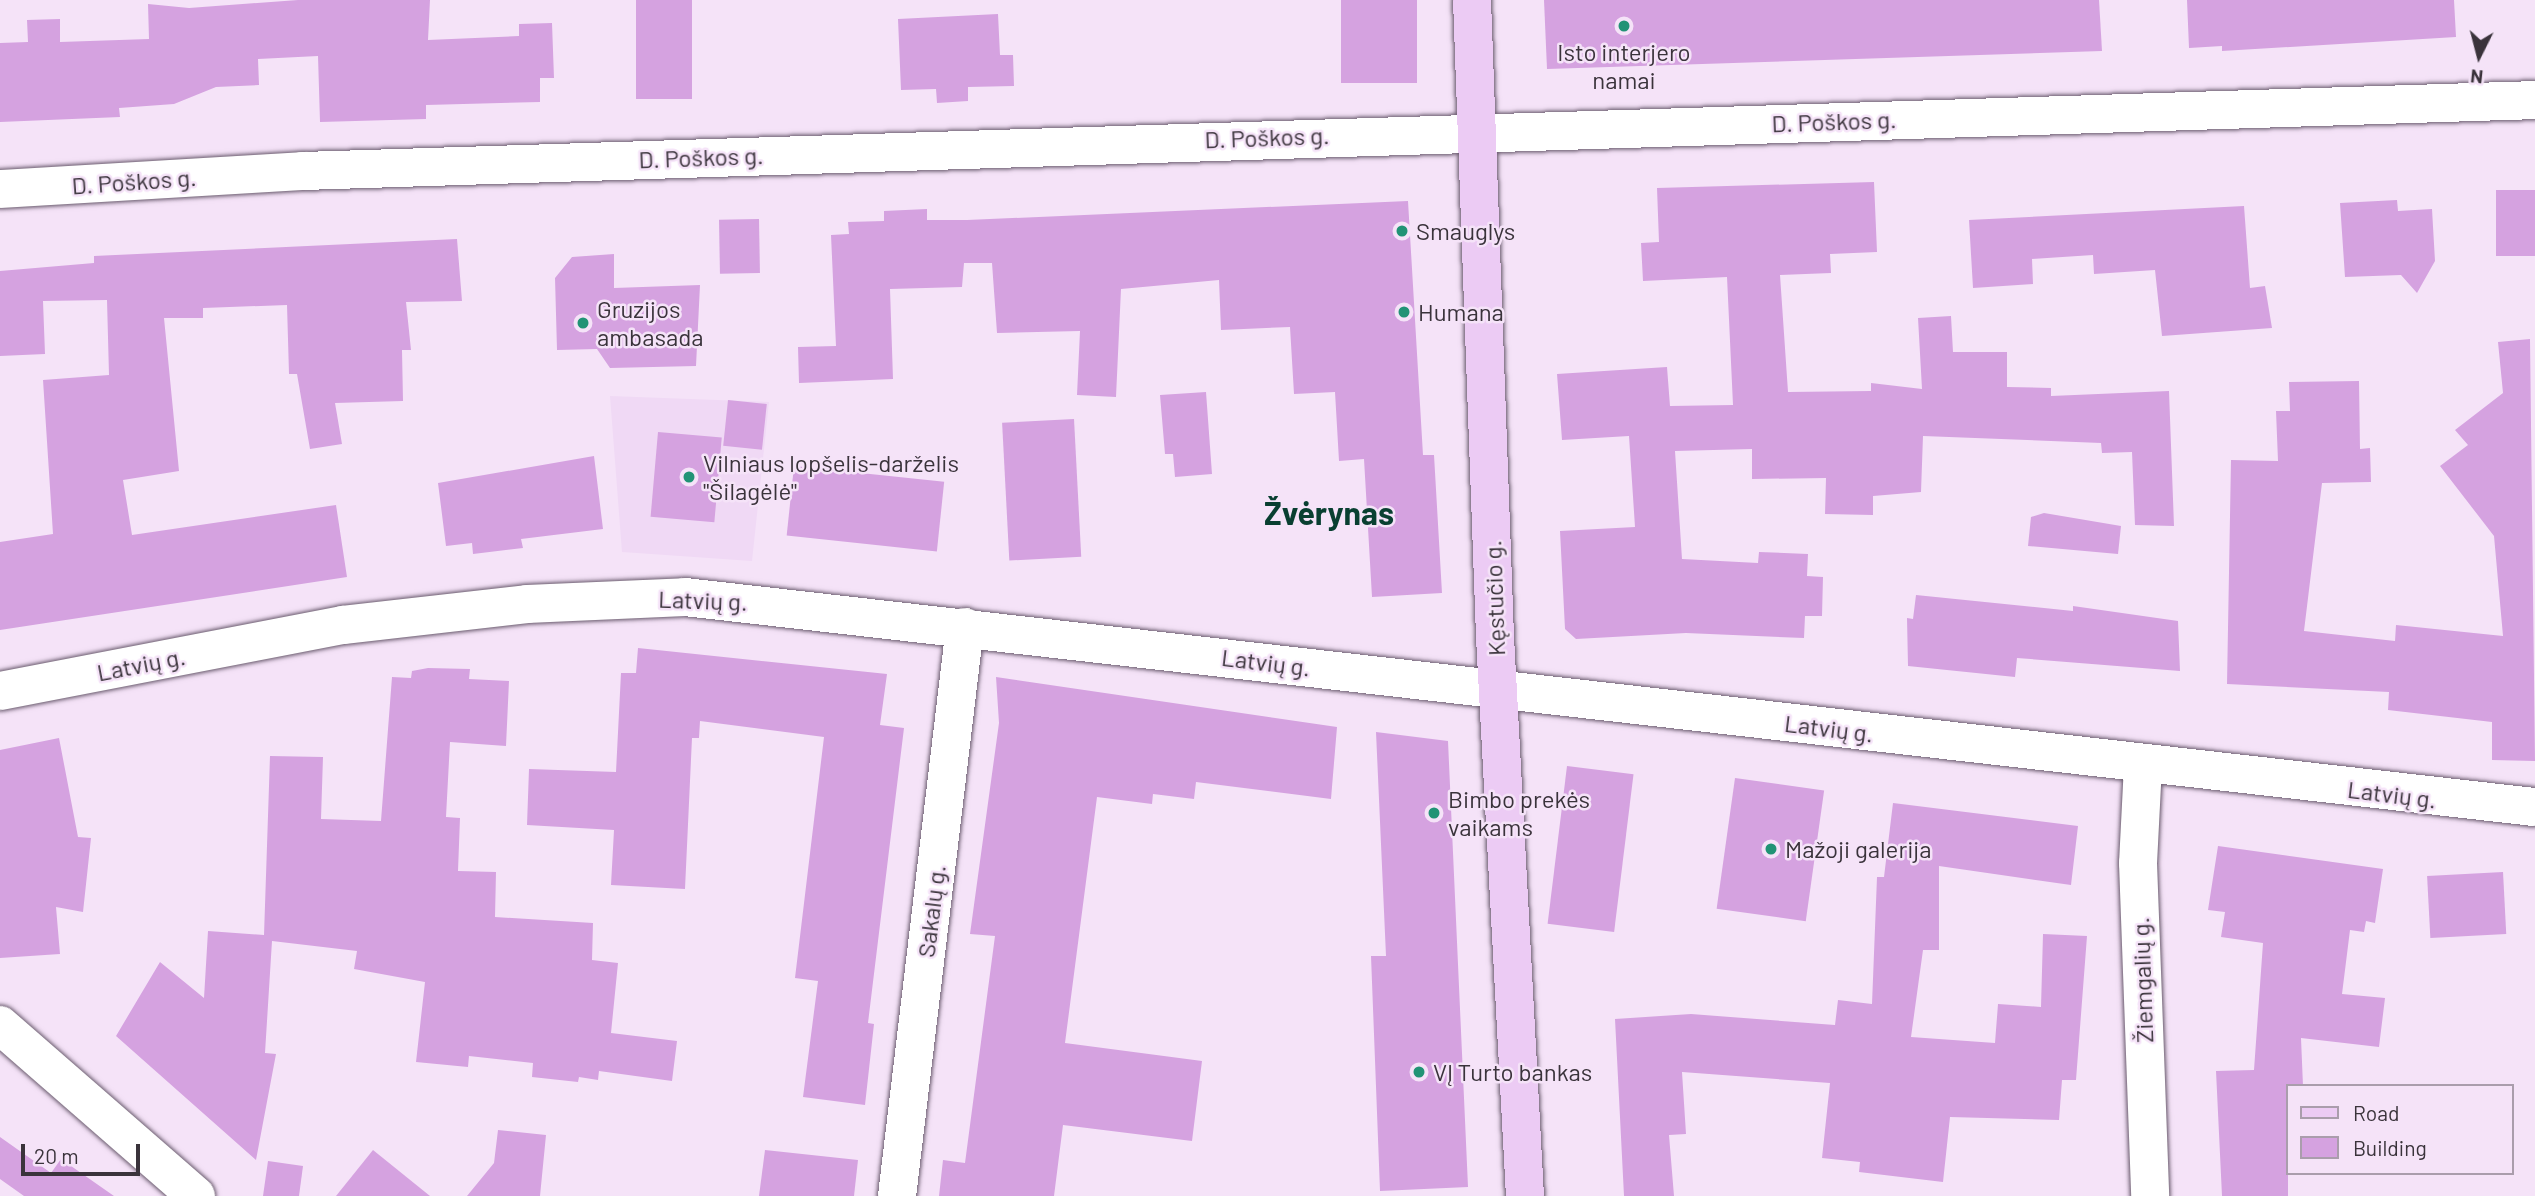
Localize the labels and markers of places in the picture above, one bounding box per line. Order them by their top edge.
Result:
marker: Isto interjero namai [1616,18,1632,34]
place label: Isto interjero namai [1557,38,1691,94]
place label: Smauglys [1416,217,1515,245]
marker: Smauglys [1394,223,1410,239]
place label: Gruzijos ambasada [597,295,704,351]
place label: Humana [1418,298,1504,326]
marker: Humana [1396,304,1412,320]
marker: Gruzijos ambasada [575,315,591,331]
place label: Vilniaus lopšelis-darželis "Šilagėlė" [703,449,959,505]
marker: Vilniaus lopšelis-darželis "Šilagėlė" [681,469,697,485]
place label: Bimbo prekės vaikams [1448,785,1590,841]
marker: Bimbo prekės vaikams [1426,805,1442,821]
place label: Mažoji galerija [1785,835,1931,863]
marker: Mažoji galerija [1763,841,1779,857]
place label: VĮ Turto bankas [1433,1058,1592,1086]
marker: VĮ Turto bankas [1411,1064,1427,1080]

